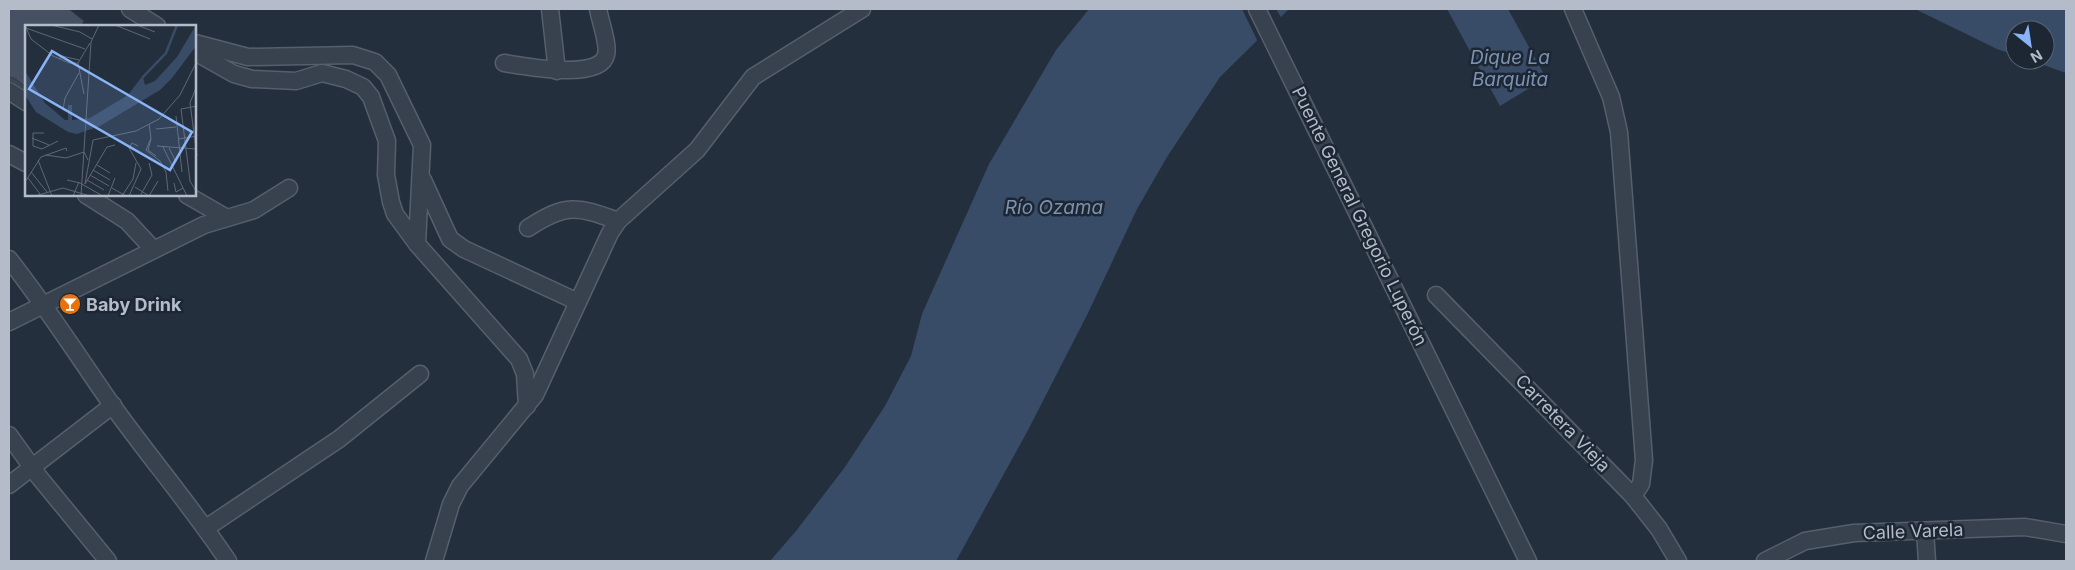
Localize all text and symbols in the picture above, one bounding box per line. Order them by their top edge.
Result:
north arrow [2005,20,2055,70]
inset map [25,25,196,196]
water label: Dique La Barquita [1470,46,1550,91]
text: N [2028,47,2046,67]
street label: Puente General Gregorio Luperón [1288,83,1432,349]
water label: Río Ozama [1005,196,1103,219]
bar icon: Baby Drink [58,292,82,316]
place label: Baby Drink [86,294,182,315]
street label: Carretera Vieja [1511,370,1615,476]
street label: Calle Varela [1862,519,1964,543]

